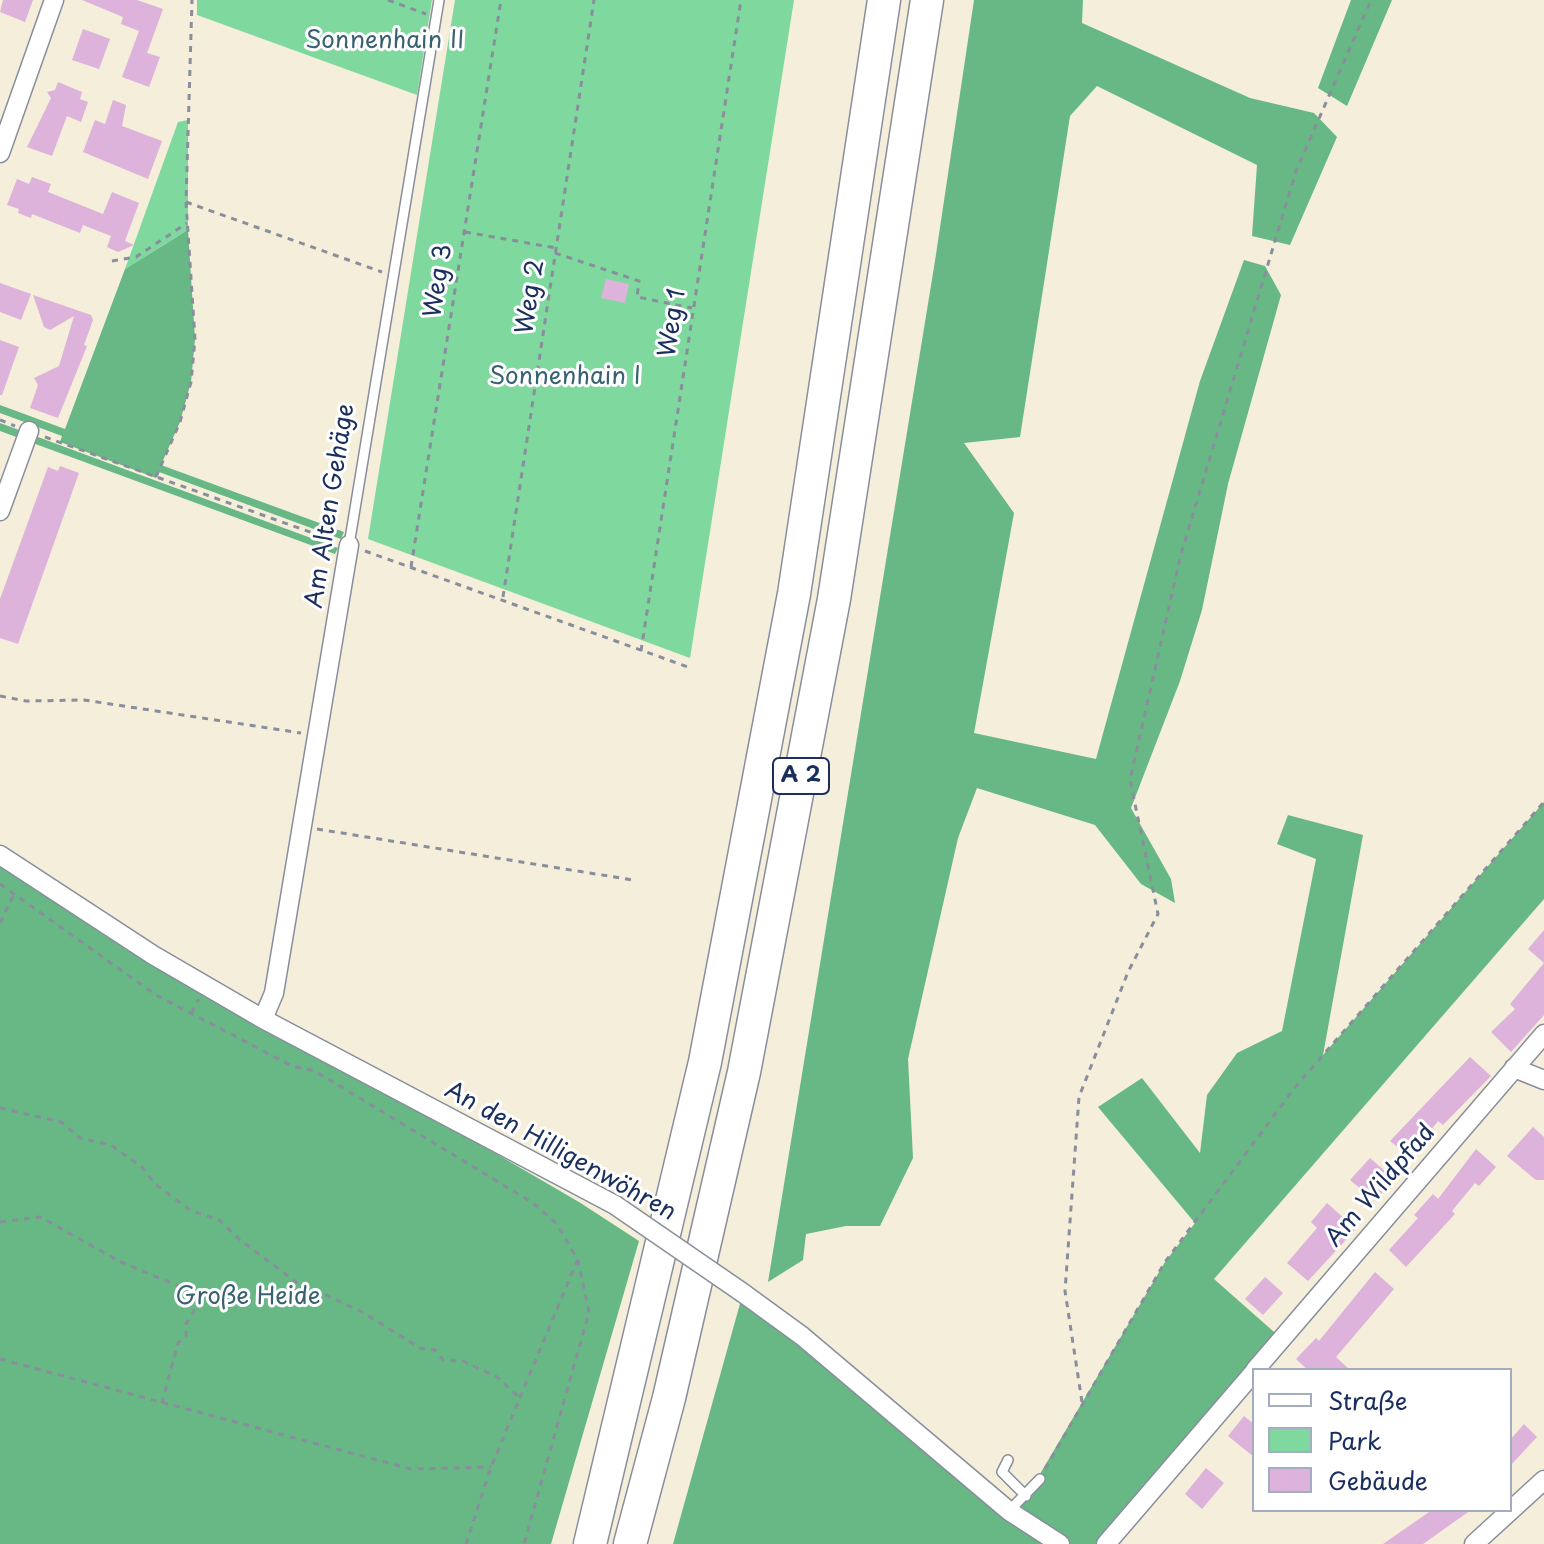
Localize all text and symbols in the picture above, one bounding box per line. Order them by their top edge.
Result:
park label: Sonnenhain II [305,27,465,55]
street label: Weg 3 [419,242,459,320]
street label: Weg 2 [511,258,551,336]
street label: Weg 1 [653,287,693,359]
park label: Sonnenhain I [489,363,641,391]
street label: Am Alten Gehäge [301,402,361,610]
road number: A 2 [773,758,829,794]
street label: An den Hilligenwöhren [440,1076,680,1228]
street label: Am Wildpfad [1320,1119,1442,1253]
park label: Große Heide [176,1283,320,1311]
legend [1252,1368,1512,1512]
text: Straße [1328,1382,1407,1418]
text: Park [1328,1422,1382,1458]
text: Gebäude [1328,1462,1428,1498]

